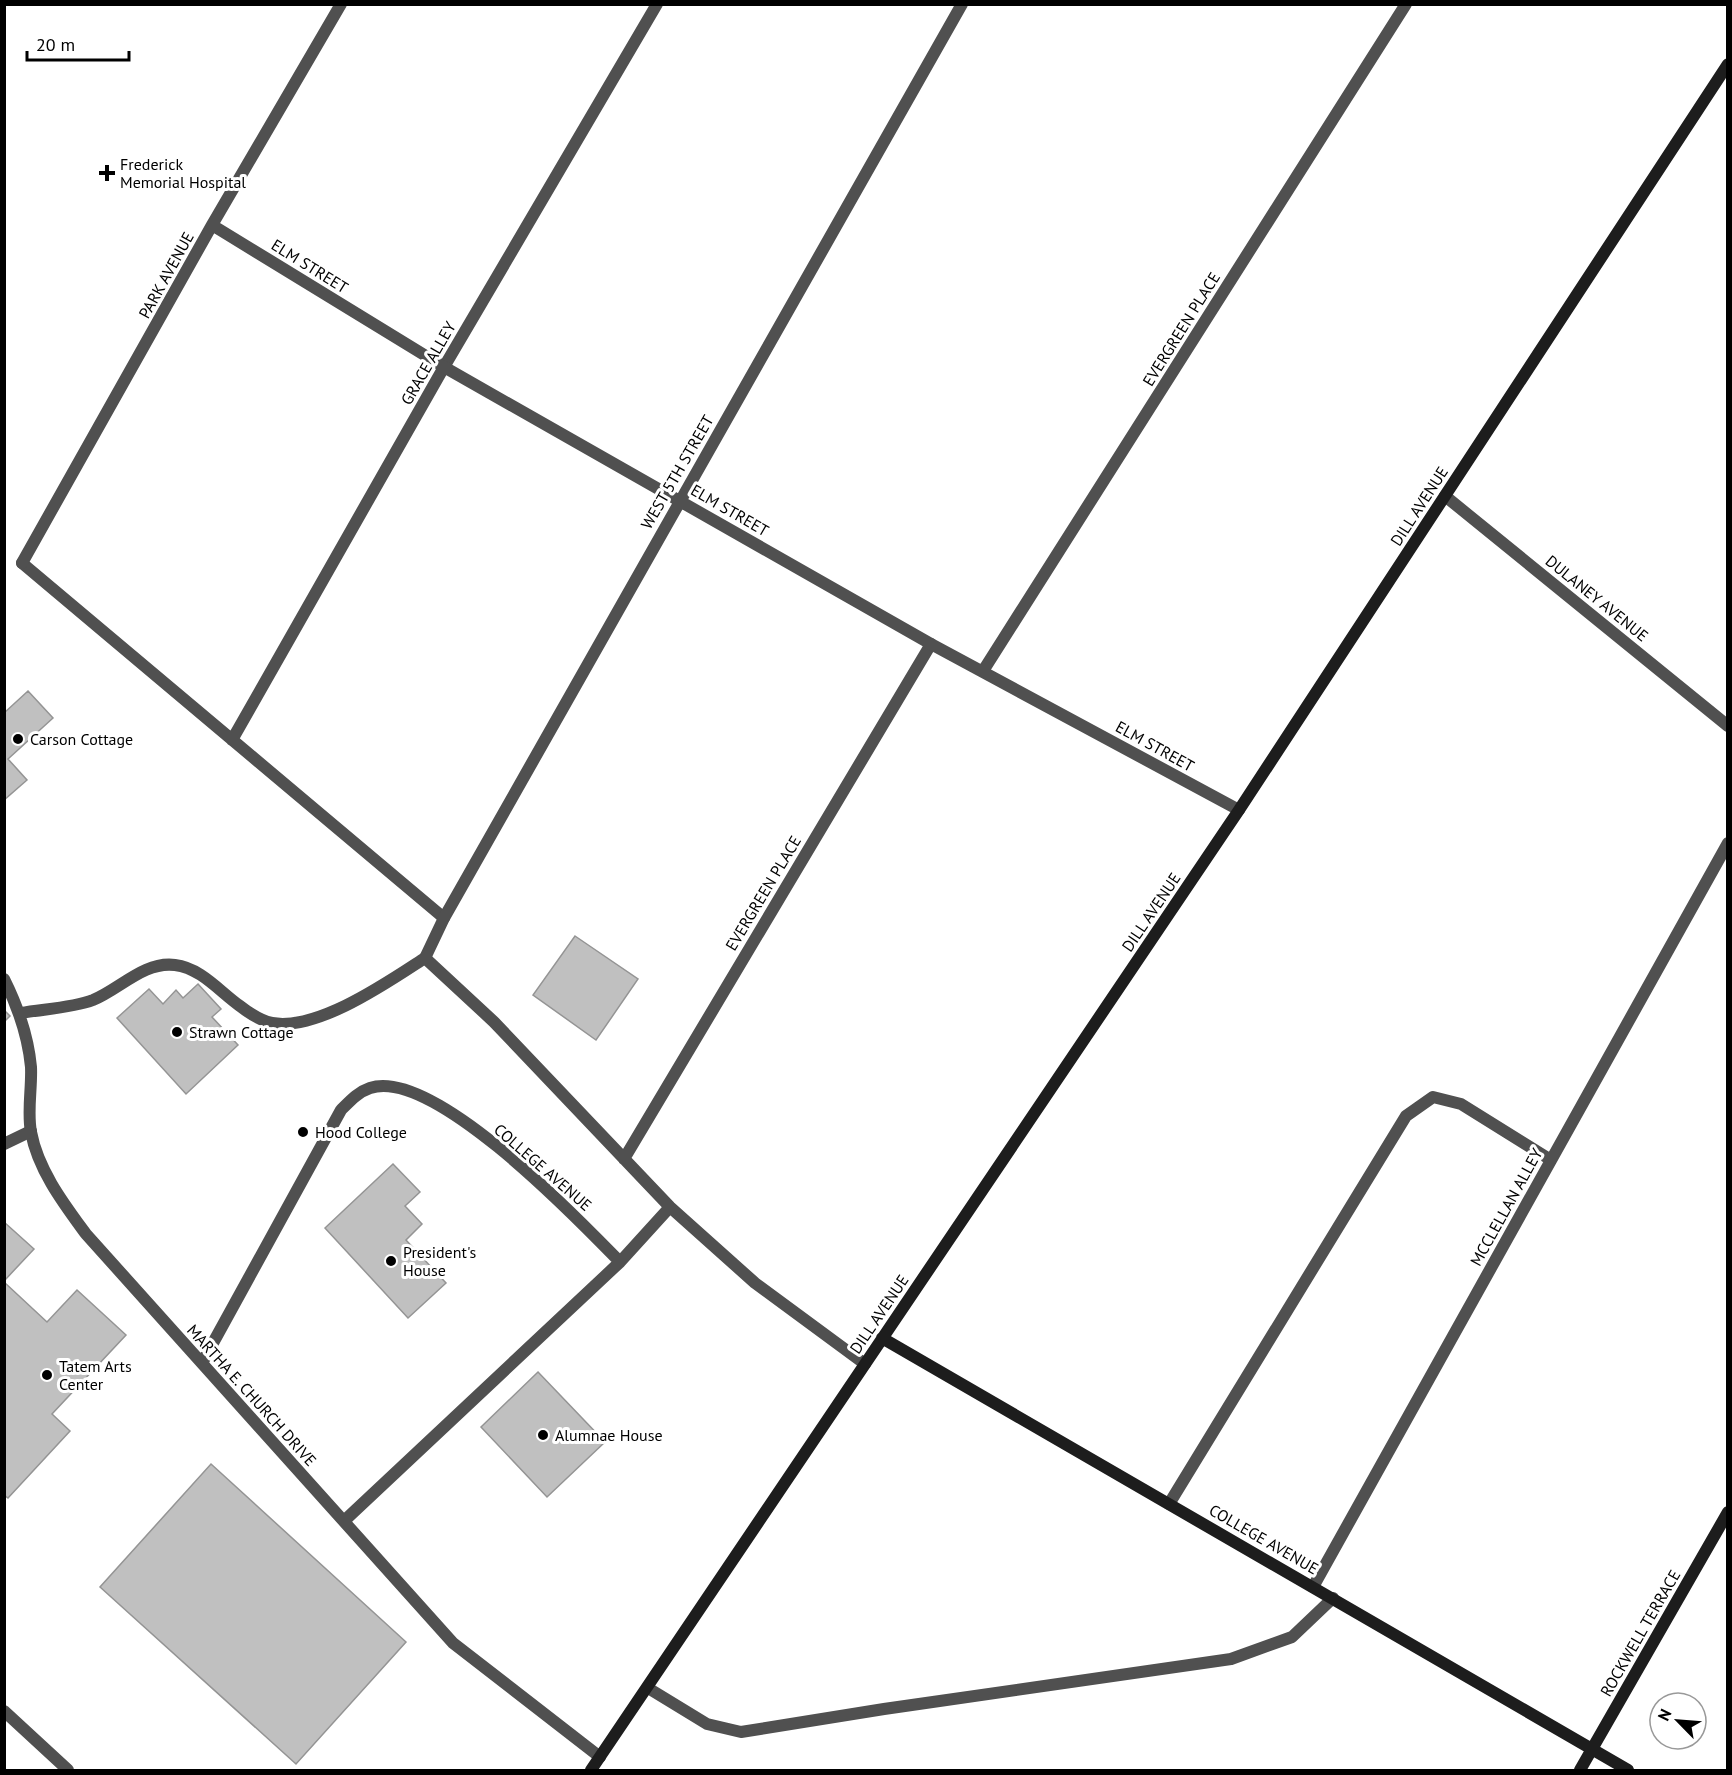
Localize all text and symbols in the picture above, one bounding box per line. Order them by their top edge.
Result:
scale bar [27,24,129,62]
text: 20 m [36,33,75,56]
place label: Frederick Memorial Hospital [120,154,246,192]
marker: Frederick Memorial Hospital [98,164,116,182]
street label: PARK AVENUE [134,228,198,322]
street label: ELM STREET [268,235,352,298]
street label: EVERGREEN PLACE [1138,268,1224,390]
street label: GRACE ALLEY [396,318,460,408]
street label: WEST 5TH STREET [636,411,718,533]
street label: DILL AVENUE [1386,462,1452,550]
street label: ELM STREET [687,480,773,540]
street label: DULANEY AVENUE [1542,550,1652,646]
street label: ELM STREET [1112,716,1198,776]
place label: Carson Cottage [30,729,133,749]
marker: Carson Cottage [11,732,25,746]
street label: EVERGREEN PLACE [721,832,805,954]
street label: DILL AVENUE [1117,869,1185,955]
place label: Strawn Cottage [189,1022,294,1042]
marker: Strawn Cottage [170,1025,184,1039]
street label: COLLEGE AVENUE [490,1119,596,1215]
place label: Hood College [315,1122,407,1142]
marker: Hood College [296,1125,310,1139]
street label: MCCLELLAN ALLEY [1465,1145,1547,1269]
place label: President's House [403,1242,476,1280]
marker: President's House [384,1254,398,1268]
street label: DILL AVENUE [845,1271,913,1357]
street label: MARTHA E. CHURCH DRIVE [183,1320,321,1470]
place label: Tatem Arts Center [59,1356,132,1394]
marker: Tatem Arts Center [40,1368,54,1382]
place label: Alumnae House [555,1425,663,1445]
marker: Alumnae House [536,1428,550,1442]
street label: COLLEGE AVENUE [1206,1500,1322,1578]
street label: ROCKWELL TERRACE [1596,1566,1684,1700]
north arrow [1648,1691,1708,1751]
text: N [1653,1706,1676,1724]

